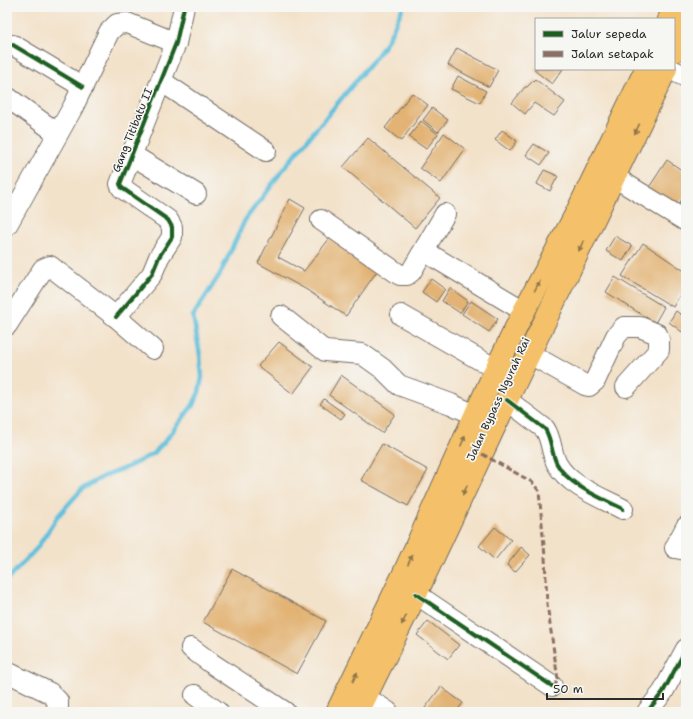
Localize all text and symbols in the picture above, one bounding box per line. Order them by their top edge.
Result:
legend [535,18,675,70]
text: Jalur sepeda [571,26,647,42]
text: Jalan setapak [571,46,654,62]
street label: Gang Titibatu II [109,86,156,175]
one-way arrow [634,123,640,134]
one-way arrow [578,240,584,252]
one-way arrow [534,280,541,291]
street label: Jalan Bypass Ngurah Rai [463,335,534,463]
one-way arrow [460,435,466,447]
one-way arrow [462,484,468,495]
one-way arrow [407,554,413,565]
one-way arrow [400,614,407,626]
one-way arrow [352,671,358,683]
scale bar [547,675,663,701]
text: 50 m [553,681,583,697]

